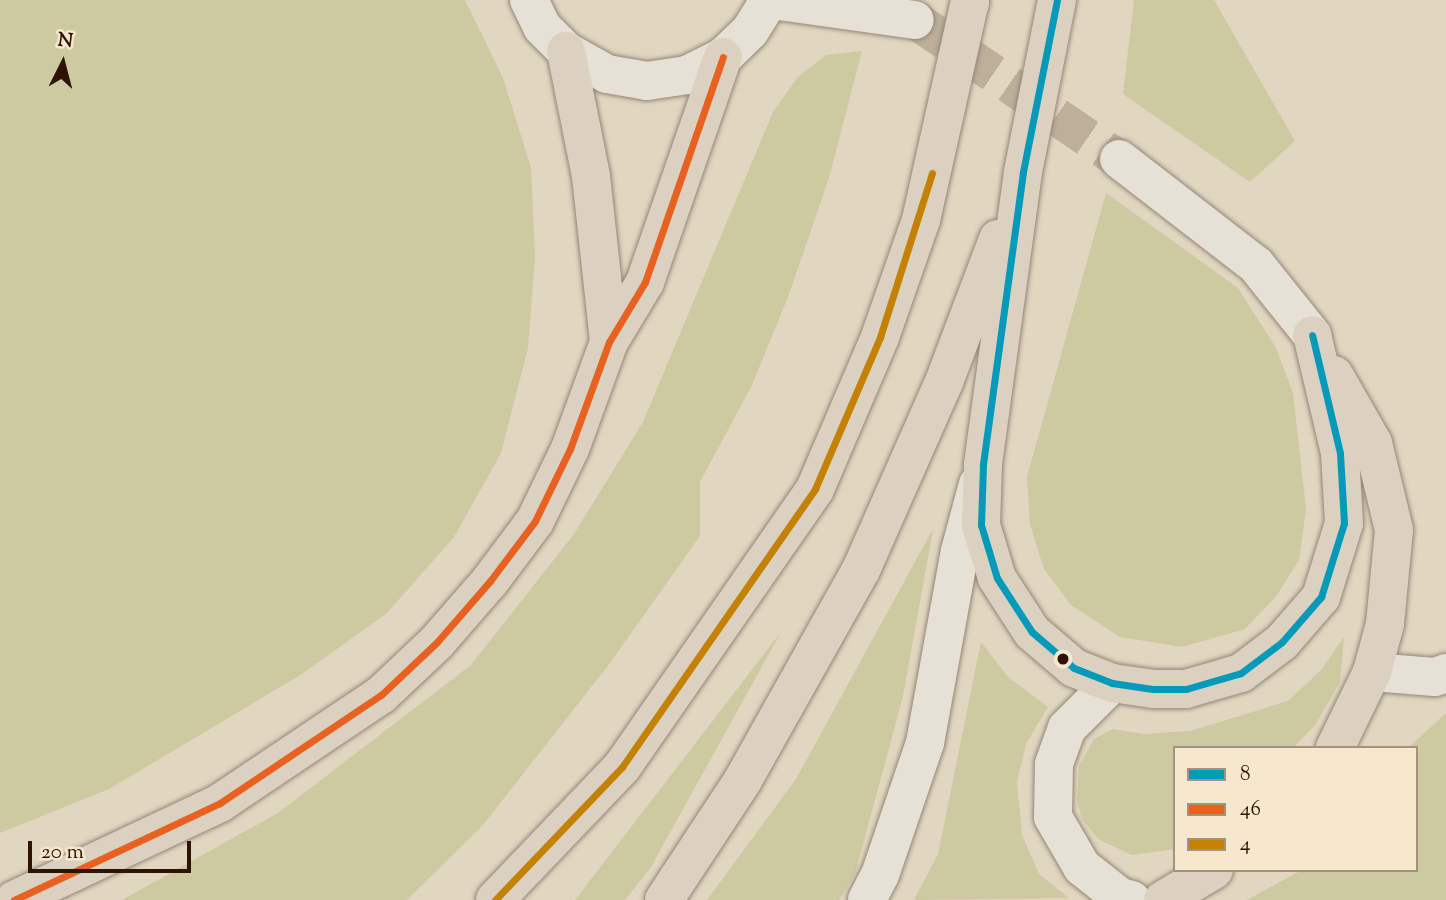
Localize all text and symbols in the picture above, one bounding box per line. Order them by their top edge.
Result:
text: N [56,27,74,56]
north arrow [28,28,98,98]
unlabelled marker [1056,652,1070,666]
legend [1173,746,1418,872]
text: 8 [1240,760,1251,790]
text: 46 [1240,795,1261,825]
scale bar [32,827,194,871]
text: 4 [1240,830,1251,860]
text: 20 m [41,838,84,868]

